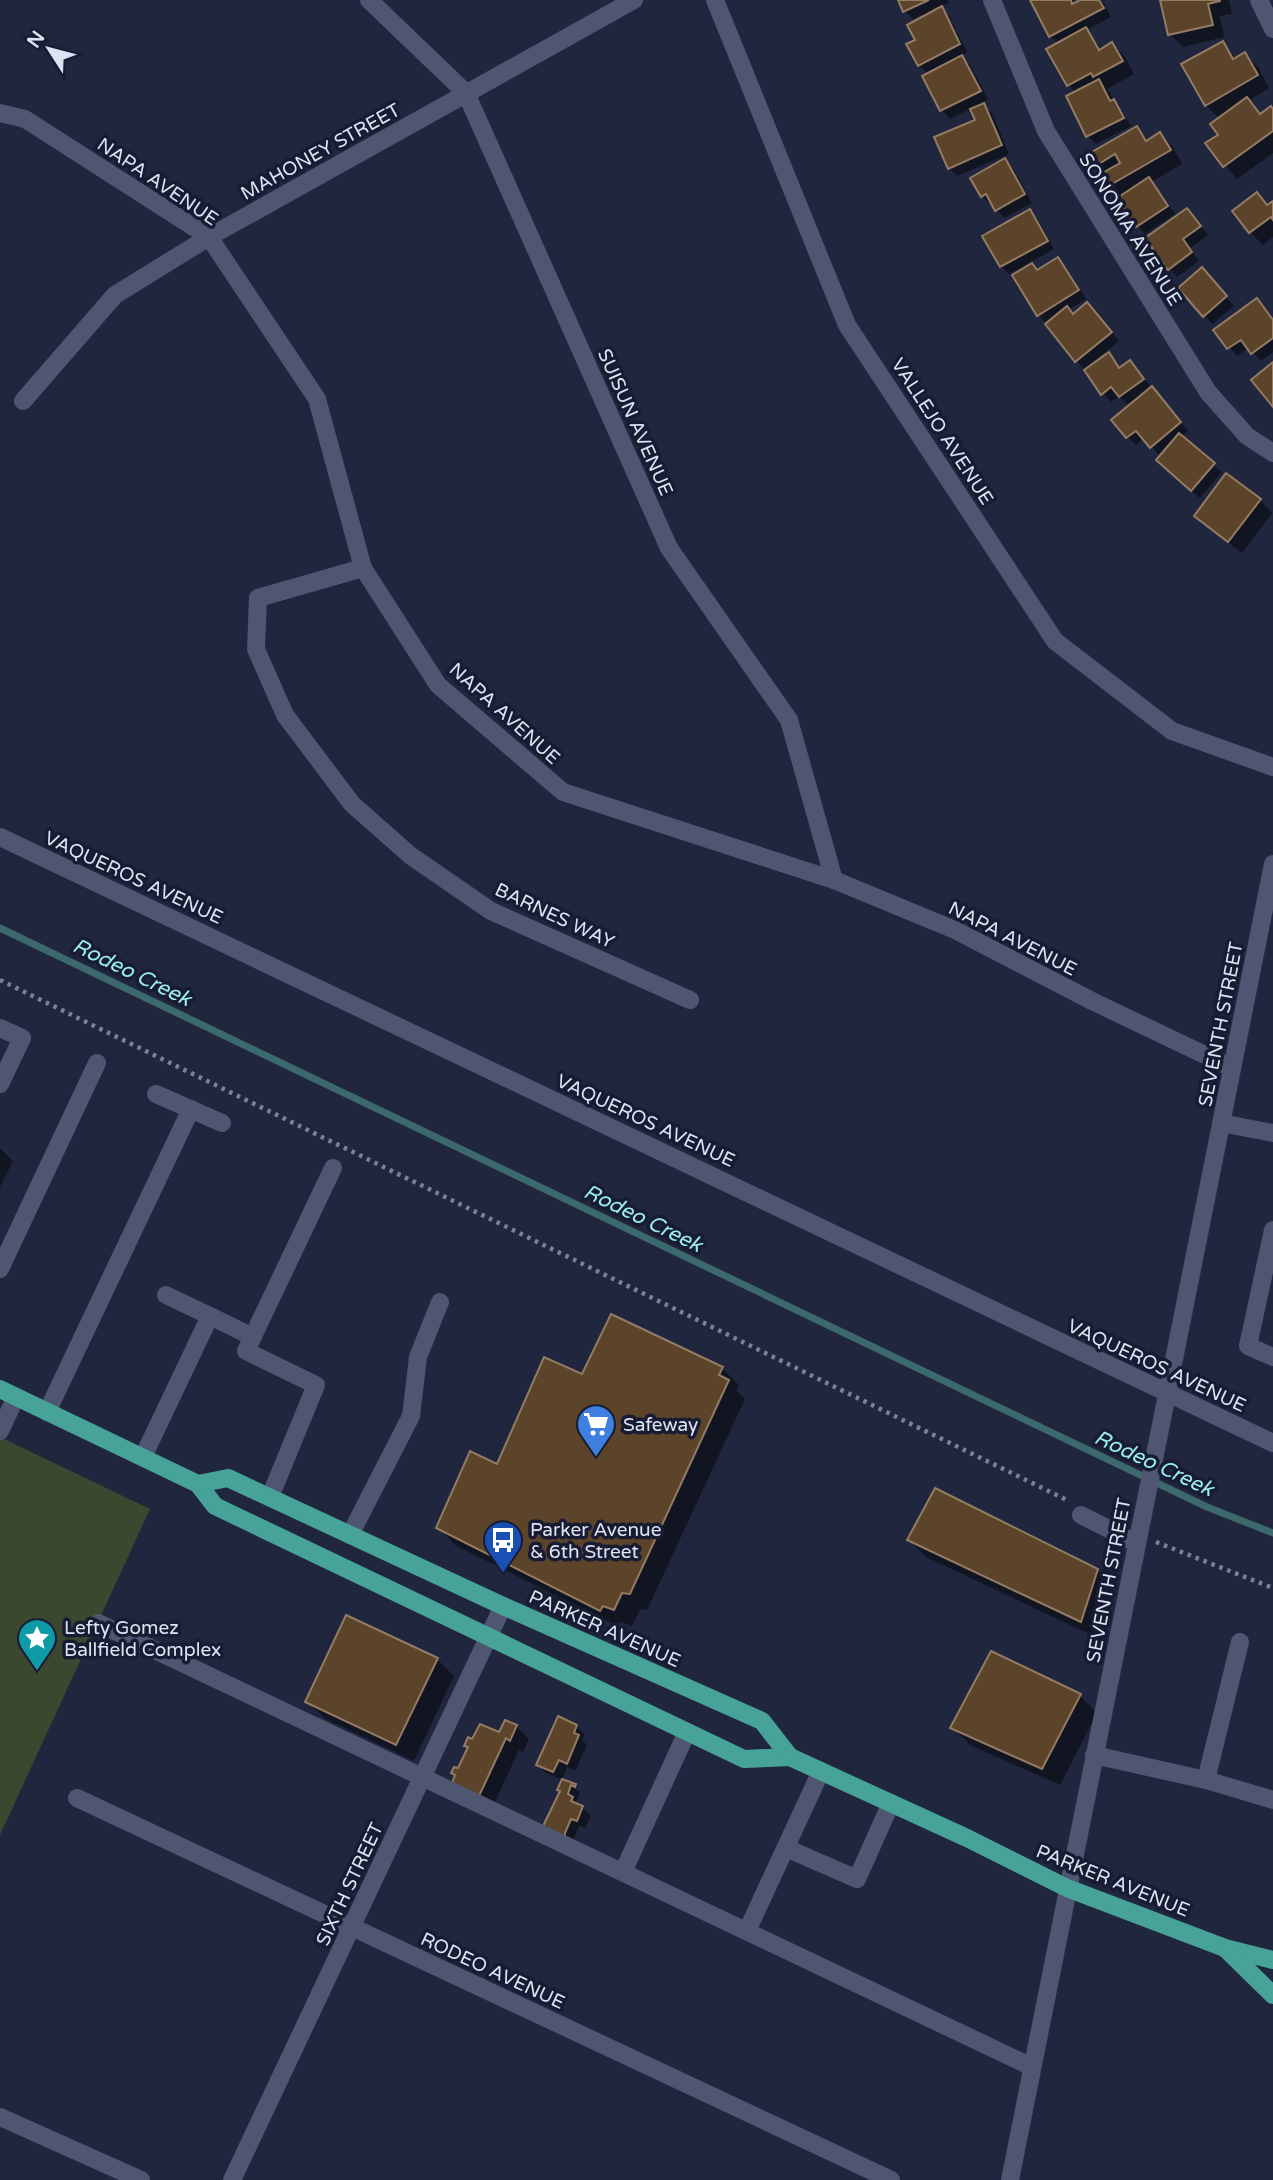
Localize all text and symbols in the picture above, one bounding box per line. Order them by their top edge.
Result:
north arrow [14,14,84,84]
text: N [23,27,49,52]
street label: MAHONEY STREET [237,99,404,205]
street label: NAPA AVENUE [93,133,222,230]
street label: SONOMA AVENUE [1074,149,1186,310]
street label: SUISUN AVENUE [593,346,677,499]
street label: VALLEJO AVENUE [887,354,998,509]
street label: NAPA AVENUE [445,658,564,769]
street label: VAQUEROS AVENUE [41,827,226,929]
street label: BARNES WAY [491,879,618,953]
street label: NAPA AVENUE [945,897,1080,981]
water label: Rodeo Creek [69,933,196,1013]
street label: SEVENTH STREET [1194,940,1248,1108]
street label: VAQUEROS AVENUE [553,1070,738,1172]
water label: Rodeo Creek [580,1179,707,1259]
street label: VAQUEROS AVENUE [1064,1315,1249,1417]
supermarket icon: Safeway [575,1403,617,1458]
place label: Safeway [623,1414,698,1436]
water label: Rodeo Creek [1090,1425,1219,1503]
street label: SEVENTH STREET [1082,1496,1136,1664]
bus stop icon: Parker Avenue & 6th Street [482,1519,524,1574]
place label: Parker Avenue & 6th Street [530,1519,661,1563]
street label: PARKER AVENUE [525,1586,684,1672]
place icon: Lefty Gomez Ballfield Complex [16,1617,58,1672]
place label: Lefty Gomez Ballfield Complex [64,1617,221,1661]
street label: SIXTH STREET [312,1819,388,1949]
street label: PARKER AVENUE [1033,1840,1192,1922]
street label: RODEO AVENUE [417,1928,568,2014]

